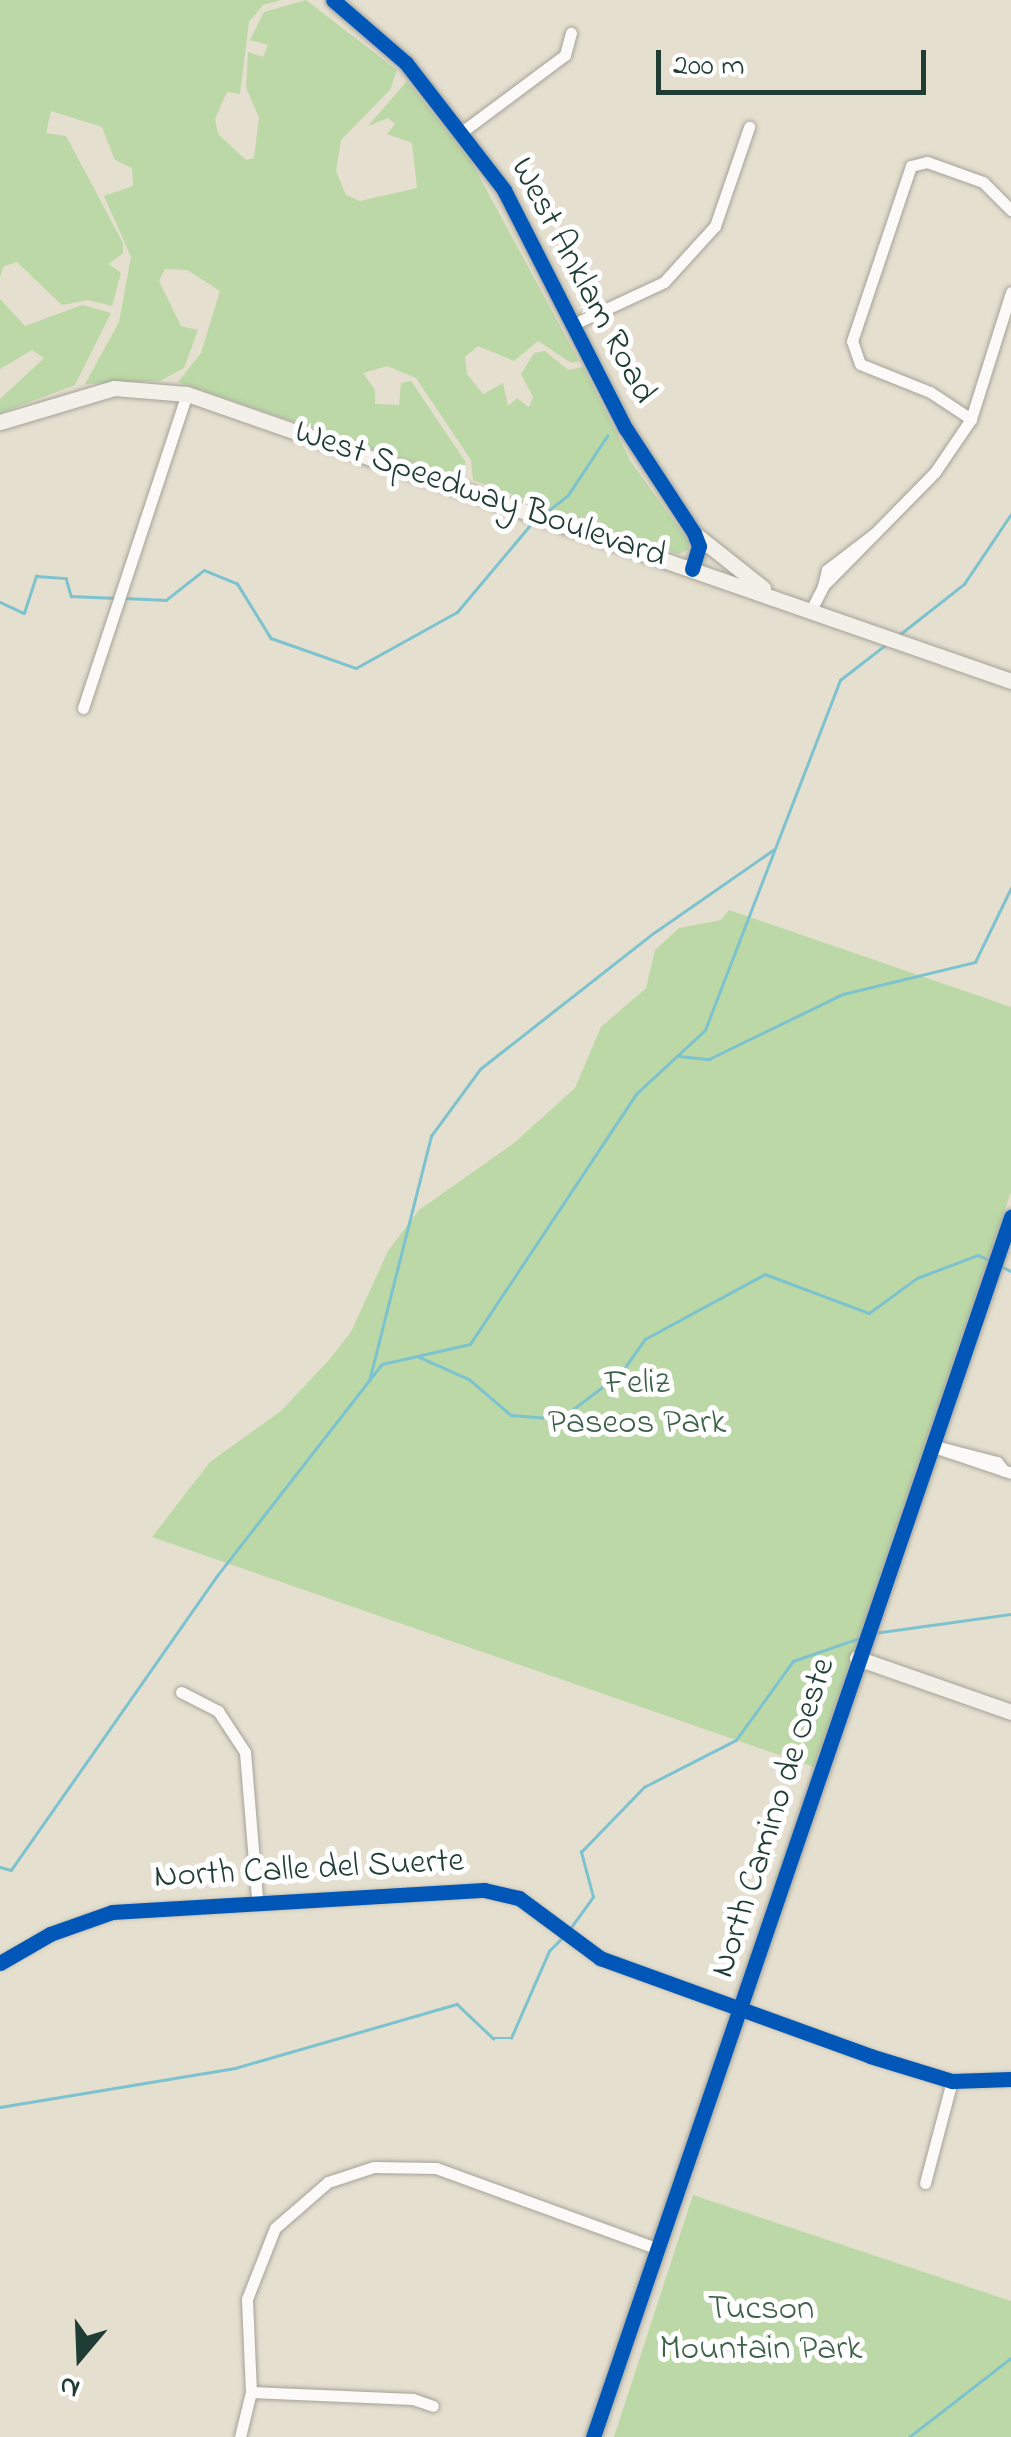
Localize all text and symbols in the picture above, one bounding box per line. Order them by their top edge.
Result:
scale bar [661,30,931,92]
text: 200 m [673,45,745,89]
street label: West Anklam Road [500,151,664,411]
street label: West Speedway Boulevard [289,412,671,578]
park label: Feliz Paseos Park [548,1363,726,1445]
street label: North Camino de Oeste [702,1653,846,1983]
street label: North Calle del Suerte [153,1841,465,1899]
park label: Tucson Mountain Park [660,2289,862,2371]
north arrow [30,2307,130,2407]
text: N [54,2363,86,2408]

